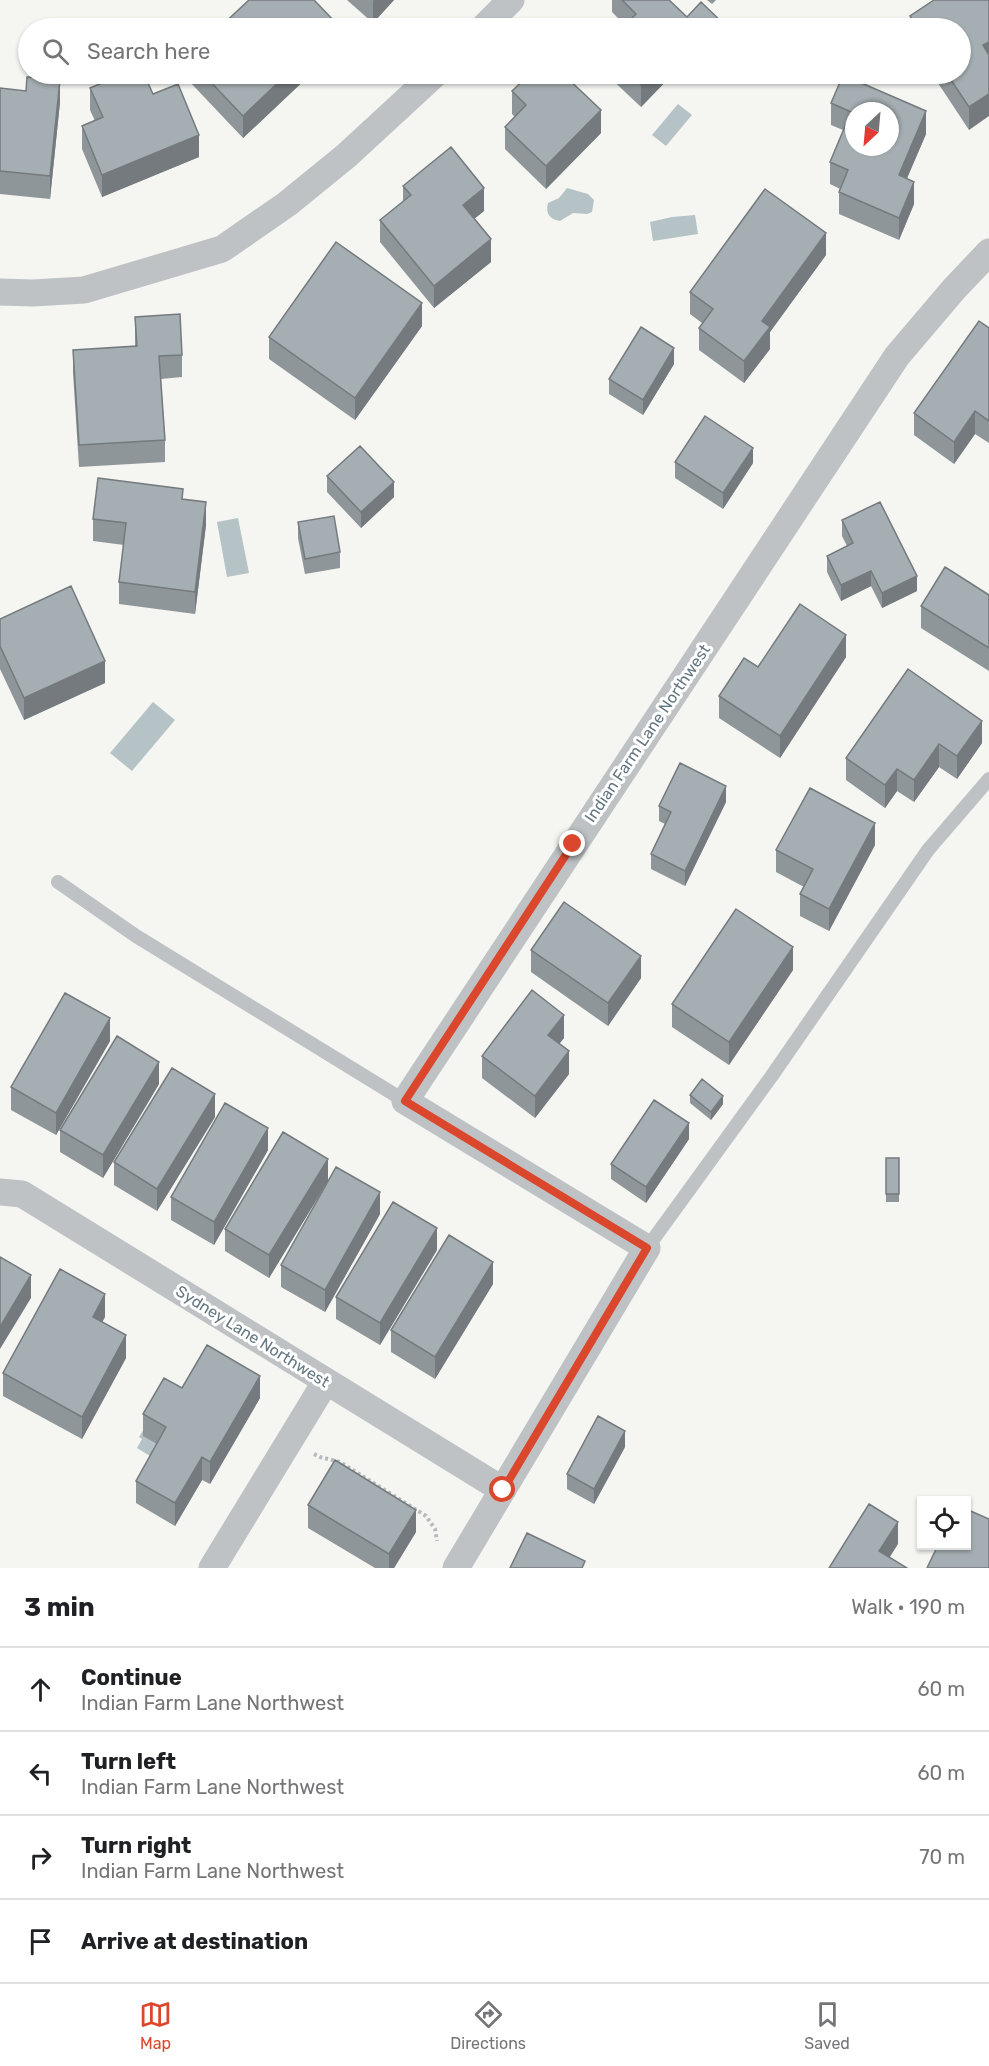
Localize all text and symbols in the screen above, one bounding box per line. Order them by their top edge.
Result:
search box [18,18,971,84]
icon: search [39,35,72,68]
text: Search here [87,38,210,65]
north arrow [845,102,899,156]
street label: Indian Farm Lane Northwest [581,641,714,826]
route end [559,830,585,856]
street label: Sydney Lane Northwest [172,1281,333,1391]
route start [489,1476,515,1502]
map controls [917,1496,971,1550]
button: locate [917,1496,971,1550]
text: 3 min [24,1592,95,1623]
text: Walk · 190 m [851,1595,965,1619]
text: Continue [81,1664,182,1691]
icon: ahead [24,1673,57,1706]
text: 60 m [918,1677,965,1701]
text: Indian Farm Lane Northwest [81,1691,344,1715]
text: Turn left [81,1748,176,1775]
icon: left [24,1757,57,1790]
text: 60 m [918,1761,965,1785]
text: Indian Farm Lane Northwest [81,1775,344,1799]
text: Turn right [81,1832,191,1859]
icon: right [24,1841,57,1874]
text: 70 m [919,1845,965,1869]
text: Indian Farm Lane Northwest [81,1859,344,1883]
icon: arrive [24,1925,57,1958]
text: Arrive at destination [81,1928,308,1955]
tab: Map [139,1998,172,2053]
tab: Directions [450,1998,526,2053]
tab: Saved [804,1998,850,2053]

